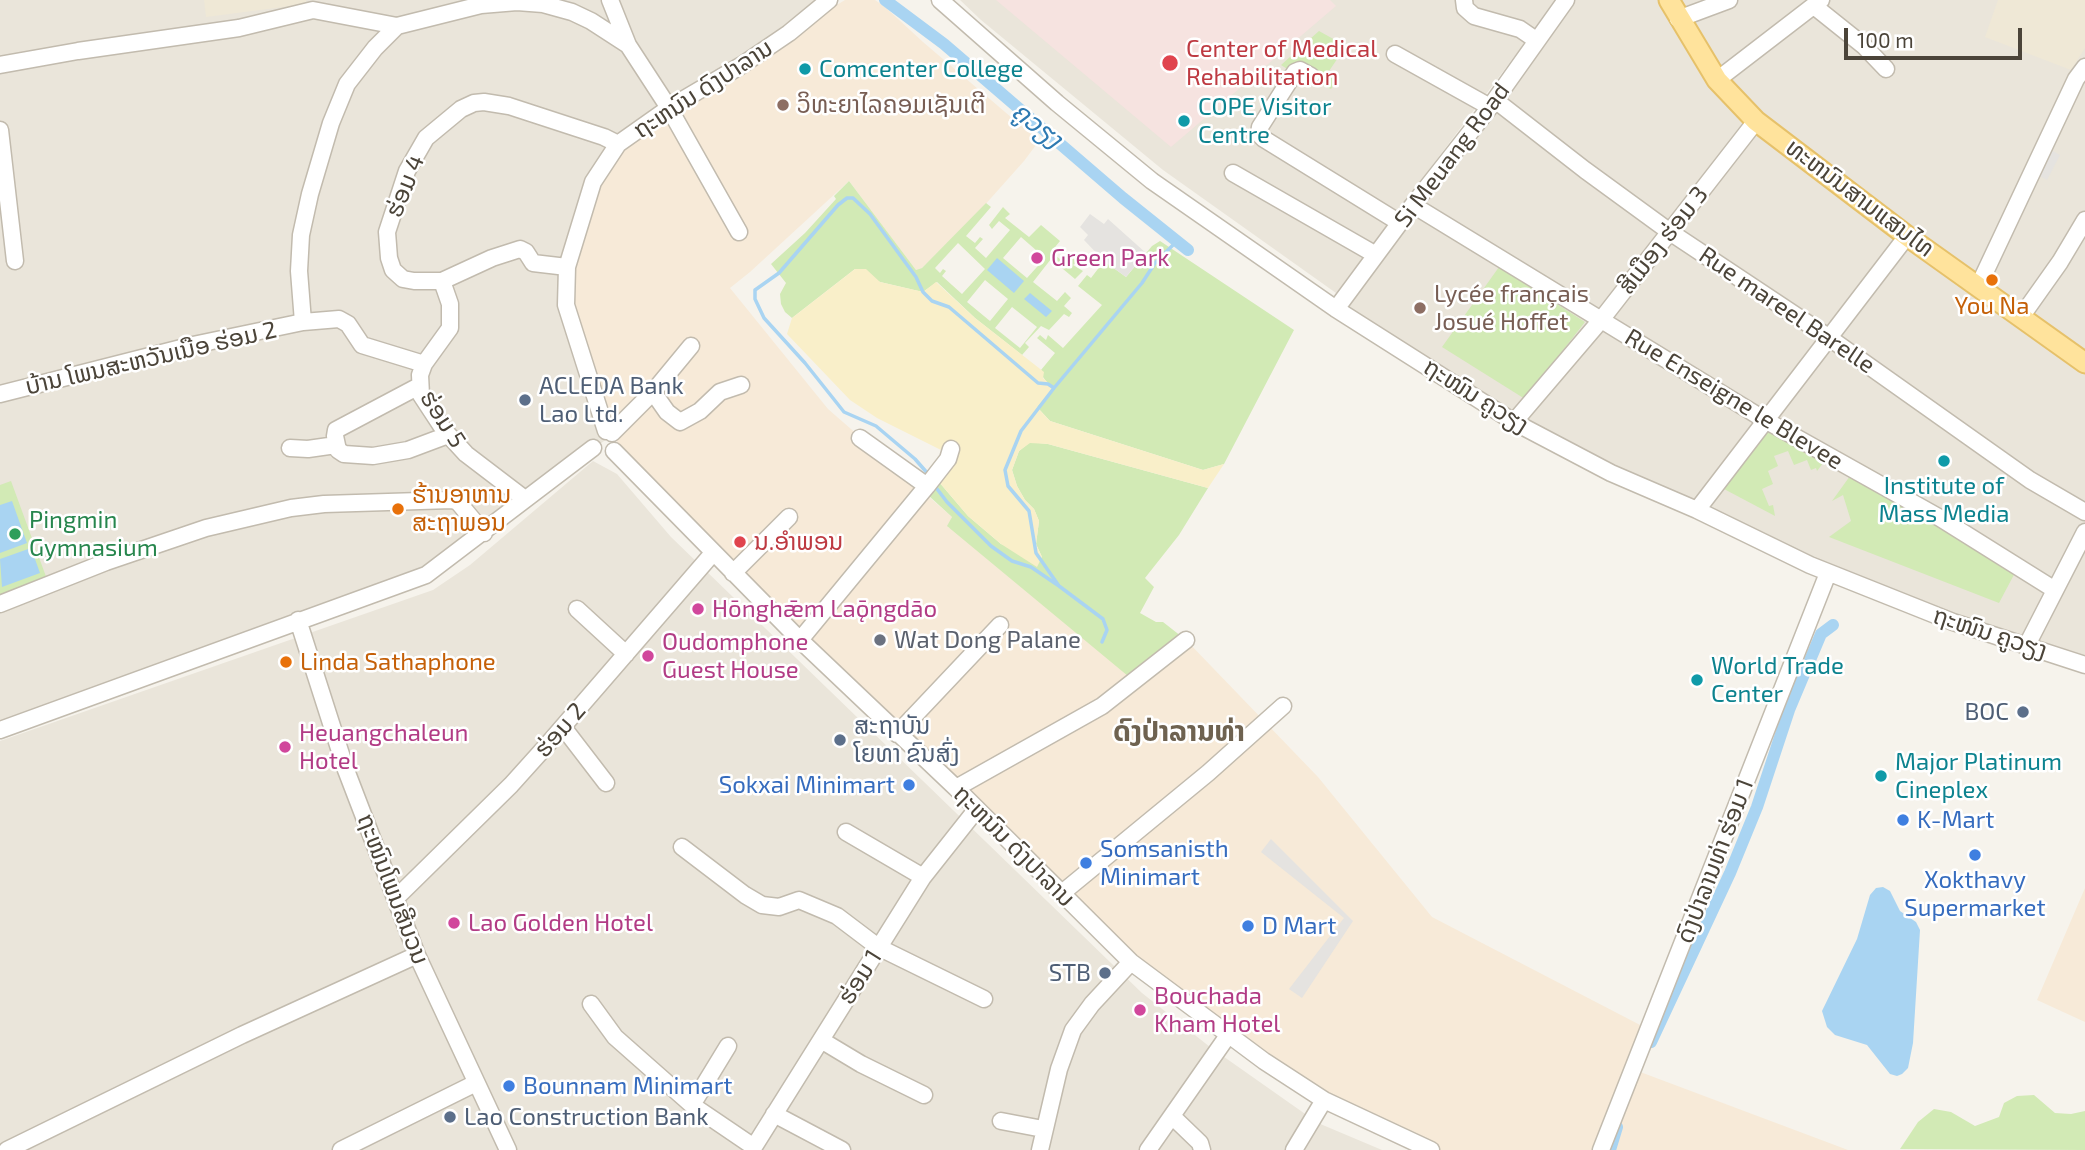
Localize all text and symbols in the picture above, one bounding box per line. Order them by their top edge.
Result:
scale bar [1847,14,2025,58]
text: 100 m [1857,27,1914,52]
street label: ຖະຫນົນ ດົງປາລານ [628,33,778,145]
place label: Center of Medical Rehabilitation [1186,35,1377,91]
marker: Center of Medical Rehabilitation [1160,53,1180,73]
place label: Comcenter College [819,55,1023,83]
marker: Comcenter College [797,61,813,77]
street label: Si Meuang Road [1388,77,1516,233]
place label: ວິທະຍາໄລຄອມເຊັນເຕີ [797,91,986,119]
place label: COPE Visitor Centre [1198,93,1332,149]
water label: ຄູວຽງ [1006,95,1068,155]
marker: ວິທະຍາໄລຄອມເຊັນເຕີ [775,97,791,113]
marker: COPE Visitor Centre [1176,113,1192,129]
street label: ທະຫນົນສາມແສນໄທ [1780,133,1940,263]
street label: ຮ່ອມ 4 [380,151,430,221]
street label: ສີເມືອງ ຮ່ອມ 3 [1612,180,1714,300]
street label: Rue mareel Barelle [1694,240,1880,380]
place label: Green Park [1051,244,1170,272]
marker: Green Park [1029,250,1045,266]
marker: You Na [1984,272,2000,288]
place label: Lycée français Josué Hoffet [1434,280,1589,336]
place label: You Na [1955,292,2029,320]
marker: Lycée français Josué Hoffet [1412,300,1428,316]
street label: ບ້ານ ໂພນສະຫວັນເນືອ ຮ່ອມ 2 [23,315,279,401]
street label: Rue Enseigne le Blevee [1620,322,1848,476]
street label: ຖະໜົນ ຄູວຽງ [1418,352,1534,440]
place label: ACLEDA Bank Lao Ltd. [539,372,684,428]
street label: ຮ່ອມ 5 [414,385,472,453]
marker: ACLEDA Bank Lao Ltd. [517,392,533,408]
marker: Institute of Mass Media [1936,453,1952,469]
place label: Institute of Mass Media [1879,472,2009,528]
place label: ຮ້ານອາຫານ ສະຖາພອນ [412,481,511,537]
marker: ຮ້ານອາຫານ ສະຖາພອນ [390,501,406,517]
place label: Pingmin Gymnasium [29,506,158,562]
marker: Pingmin Gymnasium [7,526,23,542]
place label: ນ.ອຳພອນ [754,528,843,556]
marker: ນ.ອຳພອນ [732,534,748,550]
place label: Hōnghǣm Laǭngdāo [712,595,937,623]
marker: Hōnghǣm Laǭngdāo [690,601,706,617]
street label: ຖະໜົນ ຄູວຽງ [1929,601,2051,665]
place label: Wat Dong Palane [894,626,1081,654]
place label: Oudomphone Guest House [662,628,808,684]
marker: Wat Dong Palane [872,632,888,648]
place label: Linda Sathaphone [300,648,496,676]
marker: Oudomphone Guest House [640,648,656,664]
place label: World Trade Center [1711,652,1844,708]
marker: Linda Sathaphone [278,654,294,670]
marker: World Trade Center [1689,672,1705,688]
street label: ຮ່ອມ 2 [528,697,592,763]
place label: BOC [1964,698,2009,726]
marker: BOC [2015,704,2031,720]
place label: ສະຖາບັນ ໂຍທາ ຂົນສົ່ງ [854,712,960,768]
district label: ດົງປ່າລານທ່າ [1113,715,1245,749]
place label: Heuangchaleun Hotel [299,719,469,775]
marker: ສະຖາບັນ ໂຍທາ ຂົນສົ່ງ [832,732,848,748]
marker: Heuangchaleun Hotel [277,739,293,755]
place label: Major Platinum Cineplex [1895,748,2062,804]
marker: Major Platinum Cineplex [1873,768,1889,784]
place label: Sokxai Minimart [719,771,895,799]
street label: ດົງປ່າລານທ່າ ຮ່ອມ 1 [1670,775,1760,947]
marker: Sokxai Minimart [901,777,917,793]
street label: ຖະຫນົນ ດົງປາລານ [947,779,1081,913]
place label: K-Mart [1917,806,1994,834]
street label: ຖະໜົນໂພນສີນວນ [351,809,435,969]
marker: K-Mart [1895,812,1911,828]
place label: Somsanisth Minimart [1100,835,1229,891]
marker: Xokthavy Supermarket [1967,847,1983,863]
marker: Somsanisth Minimart [1078,855,1094,871]
place label: Xokthavy Supermarket [1904,866,2046,922]
place label: Lao Golden Hotel [468,909,653,937]
place label: D Mart [1262,912,1336,940]
marker: Lao Golden Hotel [446,915,462,931]
marker: D Mart [1240,918,1256,934]
street label: ຮ່ອມ 1 [832,944,888,1010]
place label: STB [1049,959,1091,987]
marker: STB [1097,965,1113,981]
place label: Bouchada Kham Hotel [1154,982,1280,1038]
marker: Bouchada Kham Hotel [1132,1002,1148,1018]
place label: Bounnam Minimart [523,1072,732,1100]
marker: Bounnam Minimart [501,1078,517,1094]
place label: Lao Construction Bank [464,1103,708,1131]
marker: Lao Construction Bank [442,1109,458,1125]

